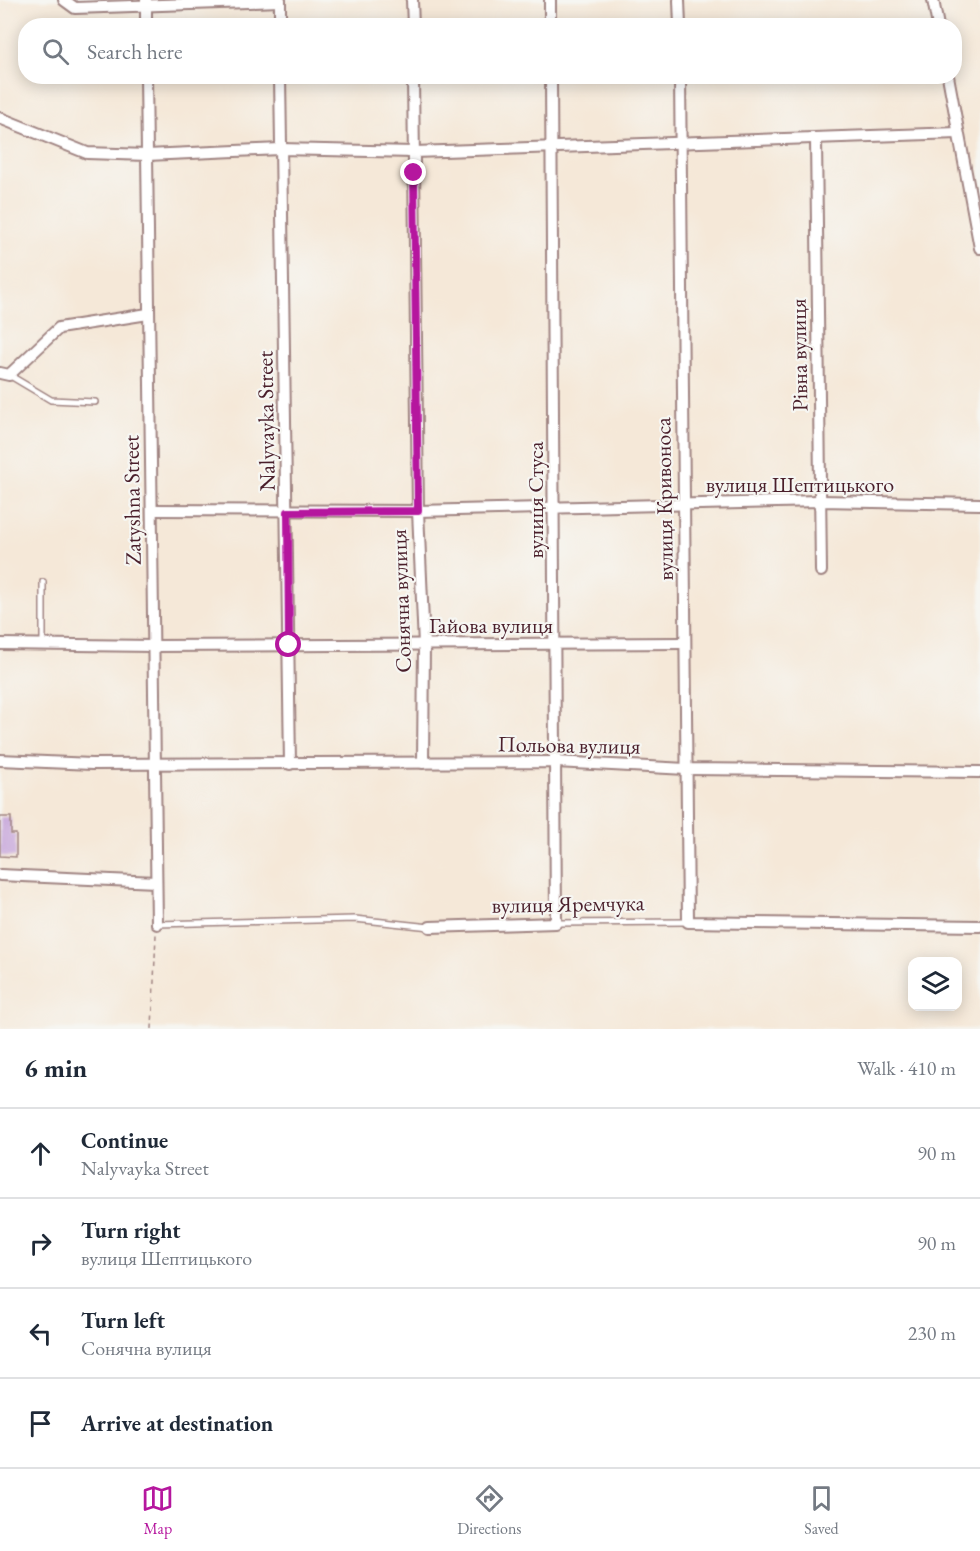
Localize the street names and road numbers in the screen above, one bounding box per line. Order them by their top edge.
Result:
street label: Рівна вулиця [784,298,814,412]
street label: Nalyvayka Street [250,350,282,491]
street label: вулиця Кривоноса [648,417,680,581]
street label: Zatyshna Street [116,435,148,565]
street label: вулиця Стуса [521,441,550,558]
street label: вулиця Шептицького [706,470,894,499]
street label: Сонячна вулиця [384,529,418,673]
street label: Гайова вулиця [429,611,553,640]
street label: Польова вулиця [497,729,641,761]
street label: вулиця Яремчука [491,888,645,920]

